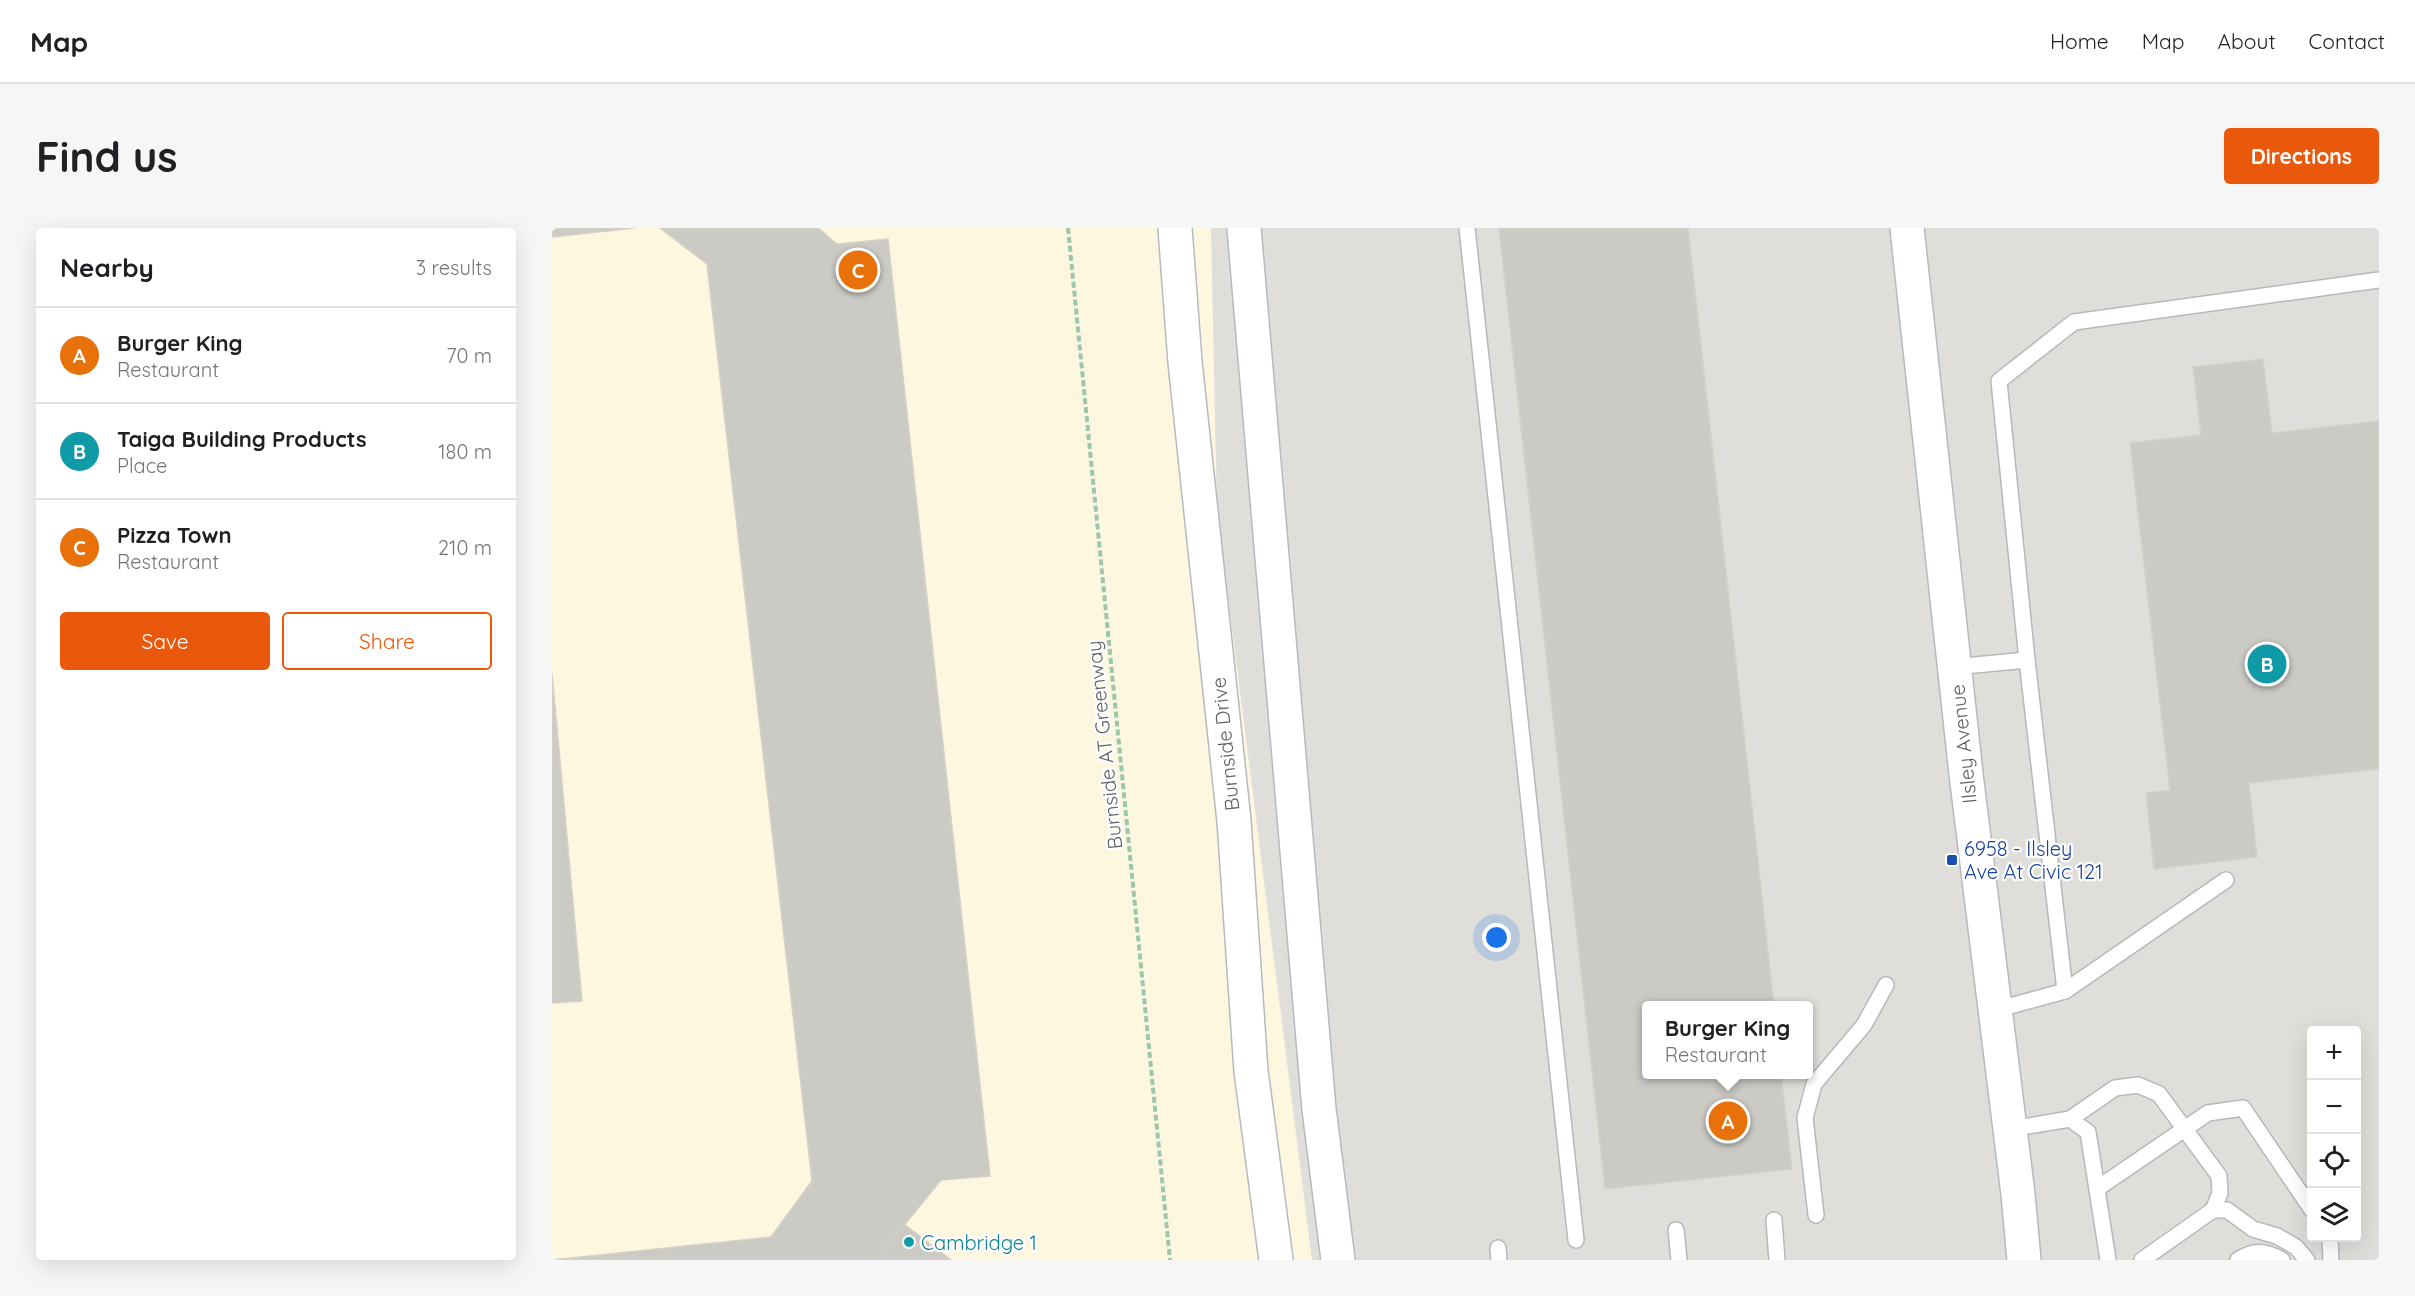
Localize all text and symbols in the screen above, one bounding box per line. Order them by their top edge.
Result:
text: Map [30,24,88,59]
text: Home [2050,28,2109,54]
text: Map [2142,28,2185,54]
text: About [2218,28,2276,54]
text: Contact [2309,28,2385,54]
button: Directions [2224,128,2379,184]
text: Find us [36,130,178,183]
pin: C [838,248,878,292]
text: Nearby [60,251,154,284]
text: 3 results [416,255,492,280]
text: Burger King [117,329,243,357]
text: A [73,343,86,368]
text: 70 m [446,343,492,368]
text: Restaurant [117,357,219,382]
text: Taiga Building Products [117,425,367,453]
text: B [73,439,86,464]
text: 180 m [438,439,492,464]
text: Place [117,453,167,478]
text: Pizza Town [117,521,232,549]
text: C [73,535,86,560]
text: 210 m [438,535,492,560]
text: Restaurant [117,549,219,574]
button: Save [60,612,270,670]
button: Share [282,612,492,670]
street label: Burnside AT Greenway [1081,639,1127,851]
pin: B [2248,642,2286,686]
street label: Burnside Drive [1206,676,1244,812]
street label: Ilsley Avenue [1944,683,1982,805]
place label: 6958 - Ilsley Ave At Civic 121 [1964,836,2103,884]
marker: 6958 - Ilsley Ave At Civic 121 [1945,853,1959,867]
your location [1482,923,1511,952]
popup [1642,1001,1813,1079]
text: Burger King [1665,1014,1790,1042]
map controls [2307,1026,2361,1242]
button: + [2307,1026,2361,1080]
text: Restaurant [1665,1042,1767,1067]
button: − [2307,1080,2361,1134]
pin: A [1708,1098,1748,1144]
button: locate [2307,1134,2361,1188]
button: layers [2307,1188,2361,1242]
place label: Cambridge 1 [921,1230,1037,1255]
marker: Cambridge 1 [902,1235,916,1249]

